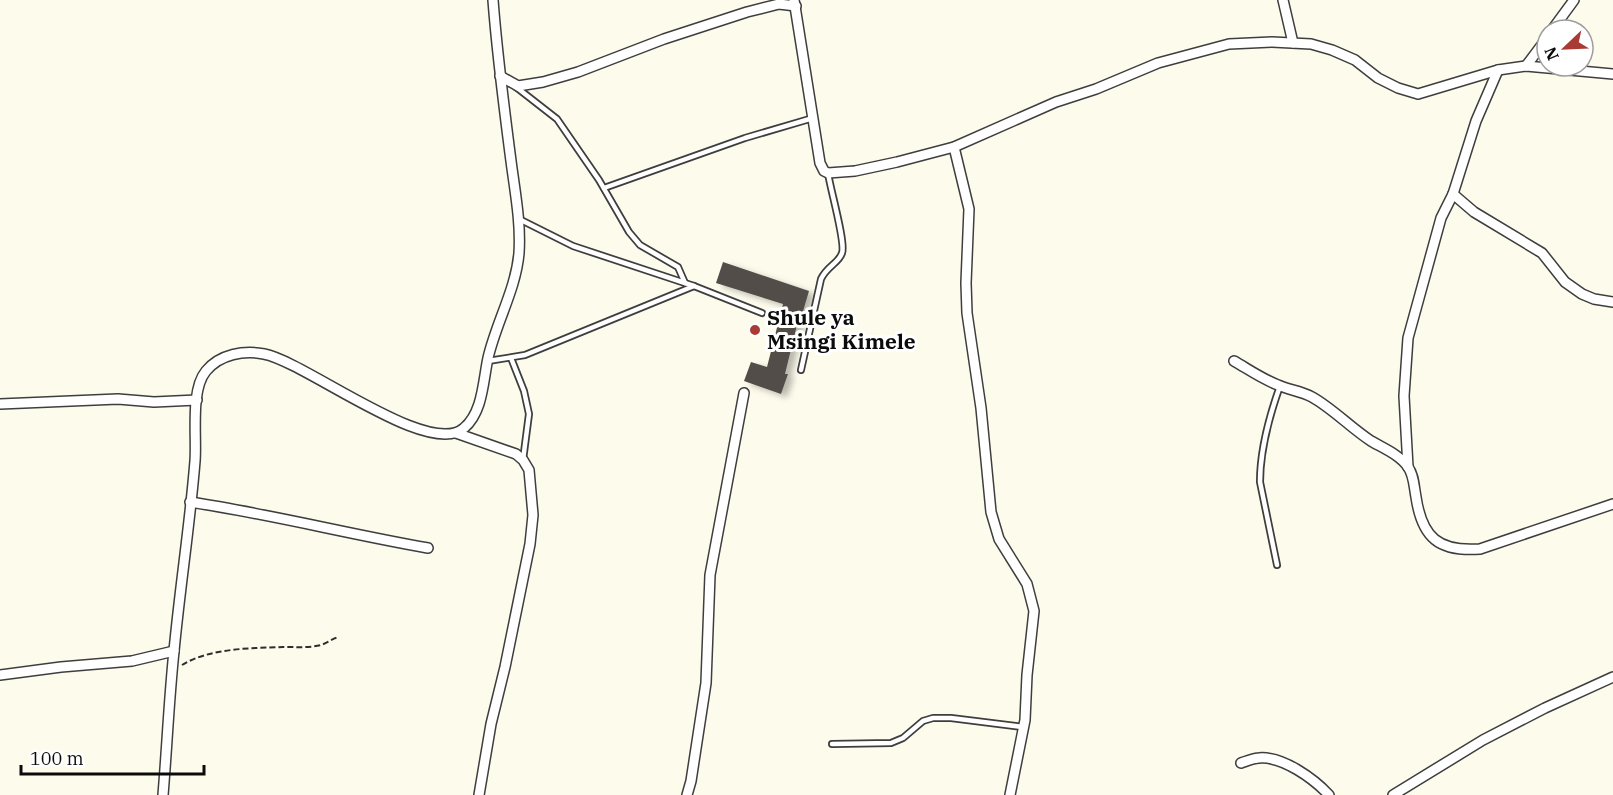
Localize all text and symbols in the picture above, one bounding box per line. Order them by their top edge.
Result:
north arrow [1535,18,1595,78]
text: N [1540,44,1563,64]
place label: Shule ya Msingi Kimele [767,303,916,355]
marker: Shule ya Msingi Kimele [748,323,762,337]
scale bar [21,738,204,776]
text: 100 m [30,747,84,770]

